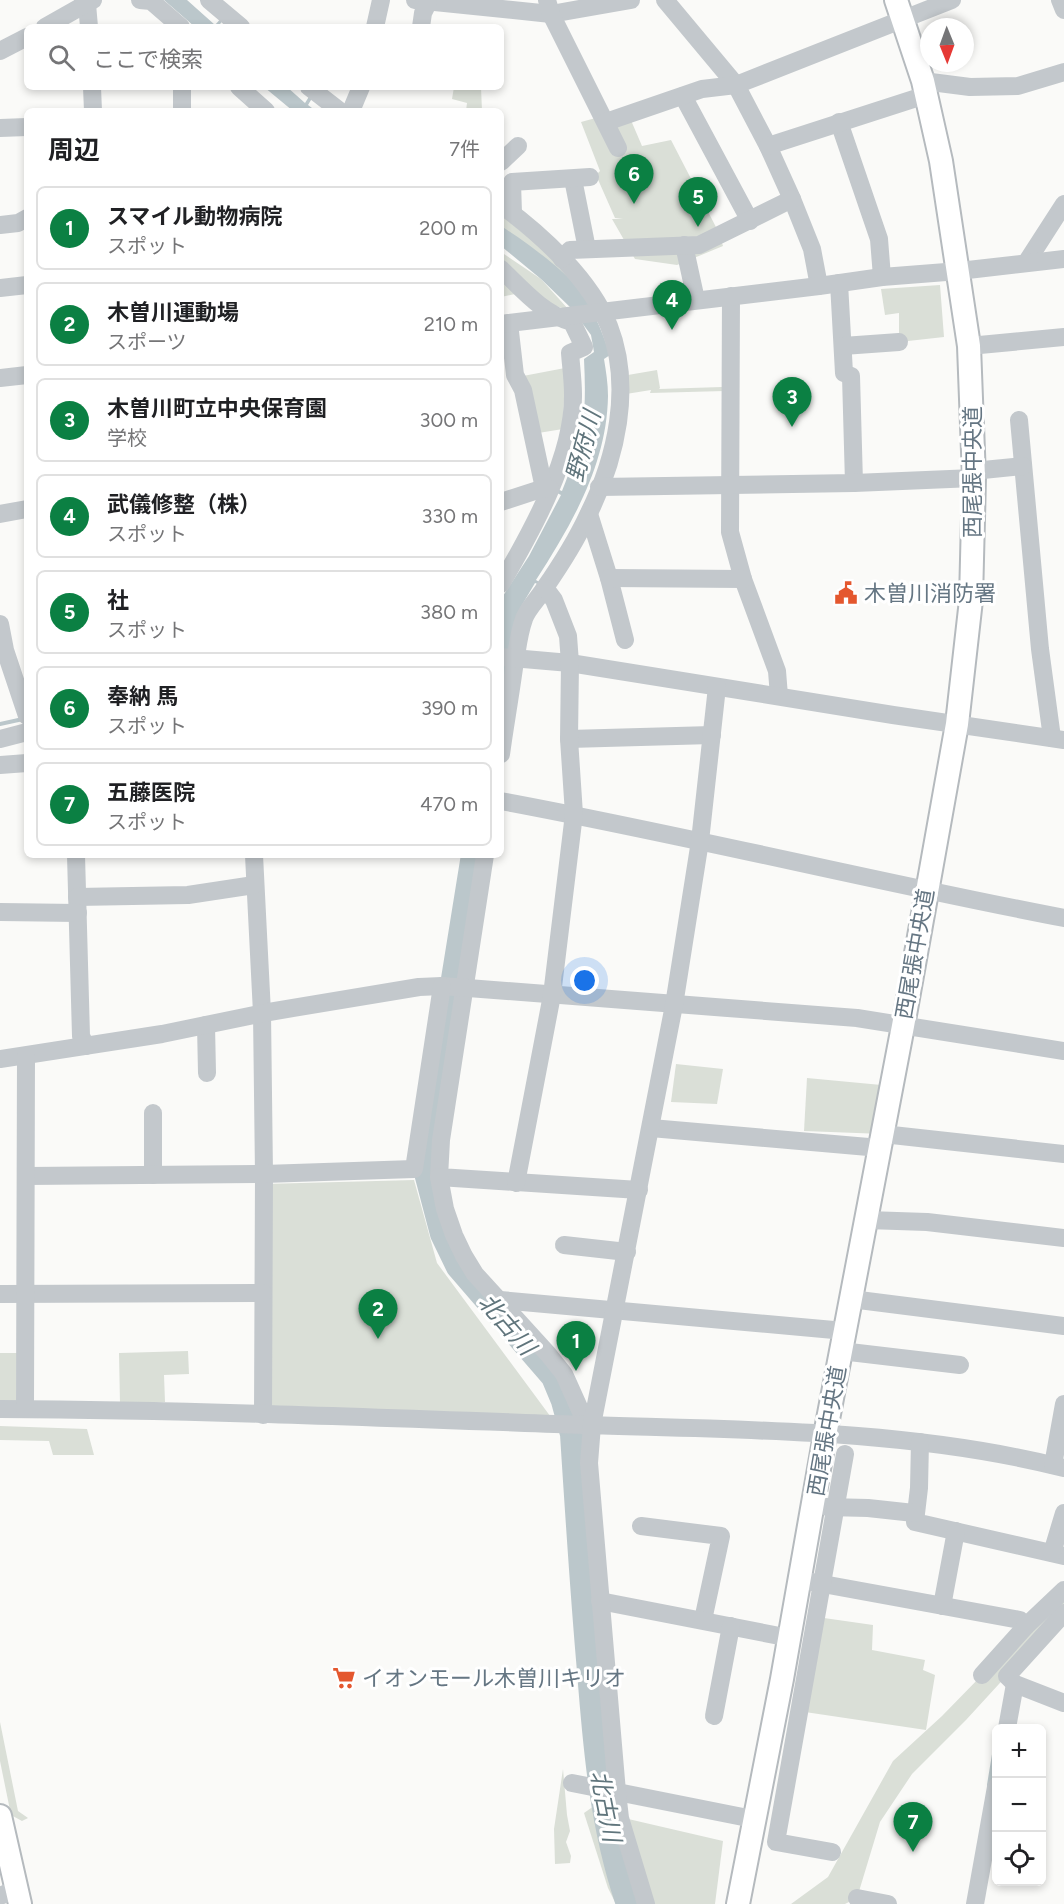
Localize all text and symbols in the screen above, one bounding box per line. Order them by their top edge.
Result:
north arrow [920,18,974,72]
search box [24,24,504,90]
icon: search [45,41,78,74]
text: ここで検索 [93,46,203,73]
text: 周辺 [48,134,100,166]
text: 7件 [449,137,480,161]
pin: 6 [614,154,654,204]
pin: 5 [678,178,718,227]
text: スマイル動物病院 [107,203,282,230]
text: 1 [65,216,74,240]
text: 200 m [419,216,478,240]
text: スポット [107,234,187,258]
pin: 4 [652,280,692,330]
text: 木曽川運動場 [107,299,239,326]
text: 2 [64,312,75,336]
text: 210 m [424,312,478,336]
text: スポーツ [107,330,187,354]
pin: 3 [772,378,812,427]
text: 木曽川町立中央保育園 [107,395,327,422]
water label: 野府川 [560,405,607,485]
street label: 西尾張中央道 [959,406,986,538]
text: 3 [64,408,75,432]
text: 300 m [420,408,478,432]
text: 学校 [107,426,147,450]
text: 武儀修整（株） [107,491,261,518]
text: 4 [63,504,76,528]
text: 330 m [421,504,478,528]
text: スポット [107,522,187,546]
public building icon: 木曽川消防署 [833,580,859,606]
place label: 木曽川消防署 [864,580,996,607]
text: 社 [107,587,129,614]
text: 5 [64,600,75,624]
text: 380 m [420,600,478,624]
text: スポット [107,618,187,642]
text: 奉納 馬 [107,683,178,710]
text: 6 [64,696,75,720]
text: 390 m [421,696,478,720]
text: スポット [107,714,187,738]
text: 五藤医院 [107,779,195,806]
text: 7 [64,792,75,816]
text: 470 m [420,792,478,816]
text: スポット [107,810,187,834]
street label: 西尾張中央道 [890,887,940,1021]
your location [570,966,599,995]
water label: 北古川 [472,1287,544,1363]
pin: 2 [358,1290,398,1339]
pin: 1 [556,1322,596,1371]
street label: 西尾張中央道 [802,1364,852,1498]
supermarket icon: イオンモール木曽川キリオ [331,1665,357,1691]
place label: イオンモール木曽川キリオ [362,1665,626,1692]
map controls [992,1724,1046,1886]
button: + [992,1724,1046,1778]
water label: 北古川 [585,1768,628,1847]
button: − [992,1778,1046,1832]
pin: 7 [894,1802,932,1852]
button: locate [992,1832,1046,1886]

